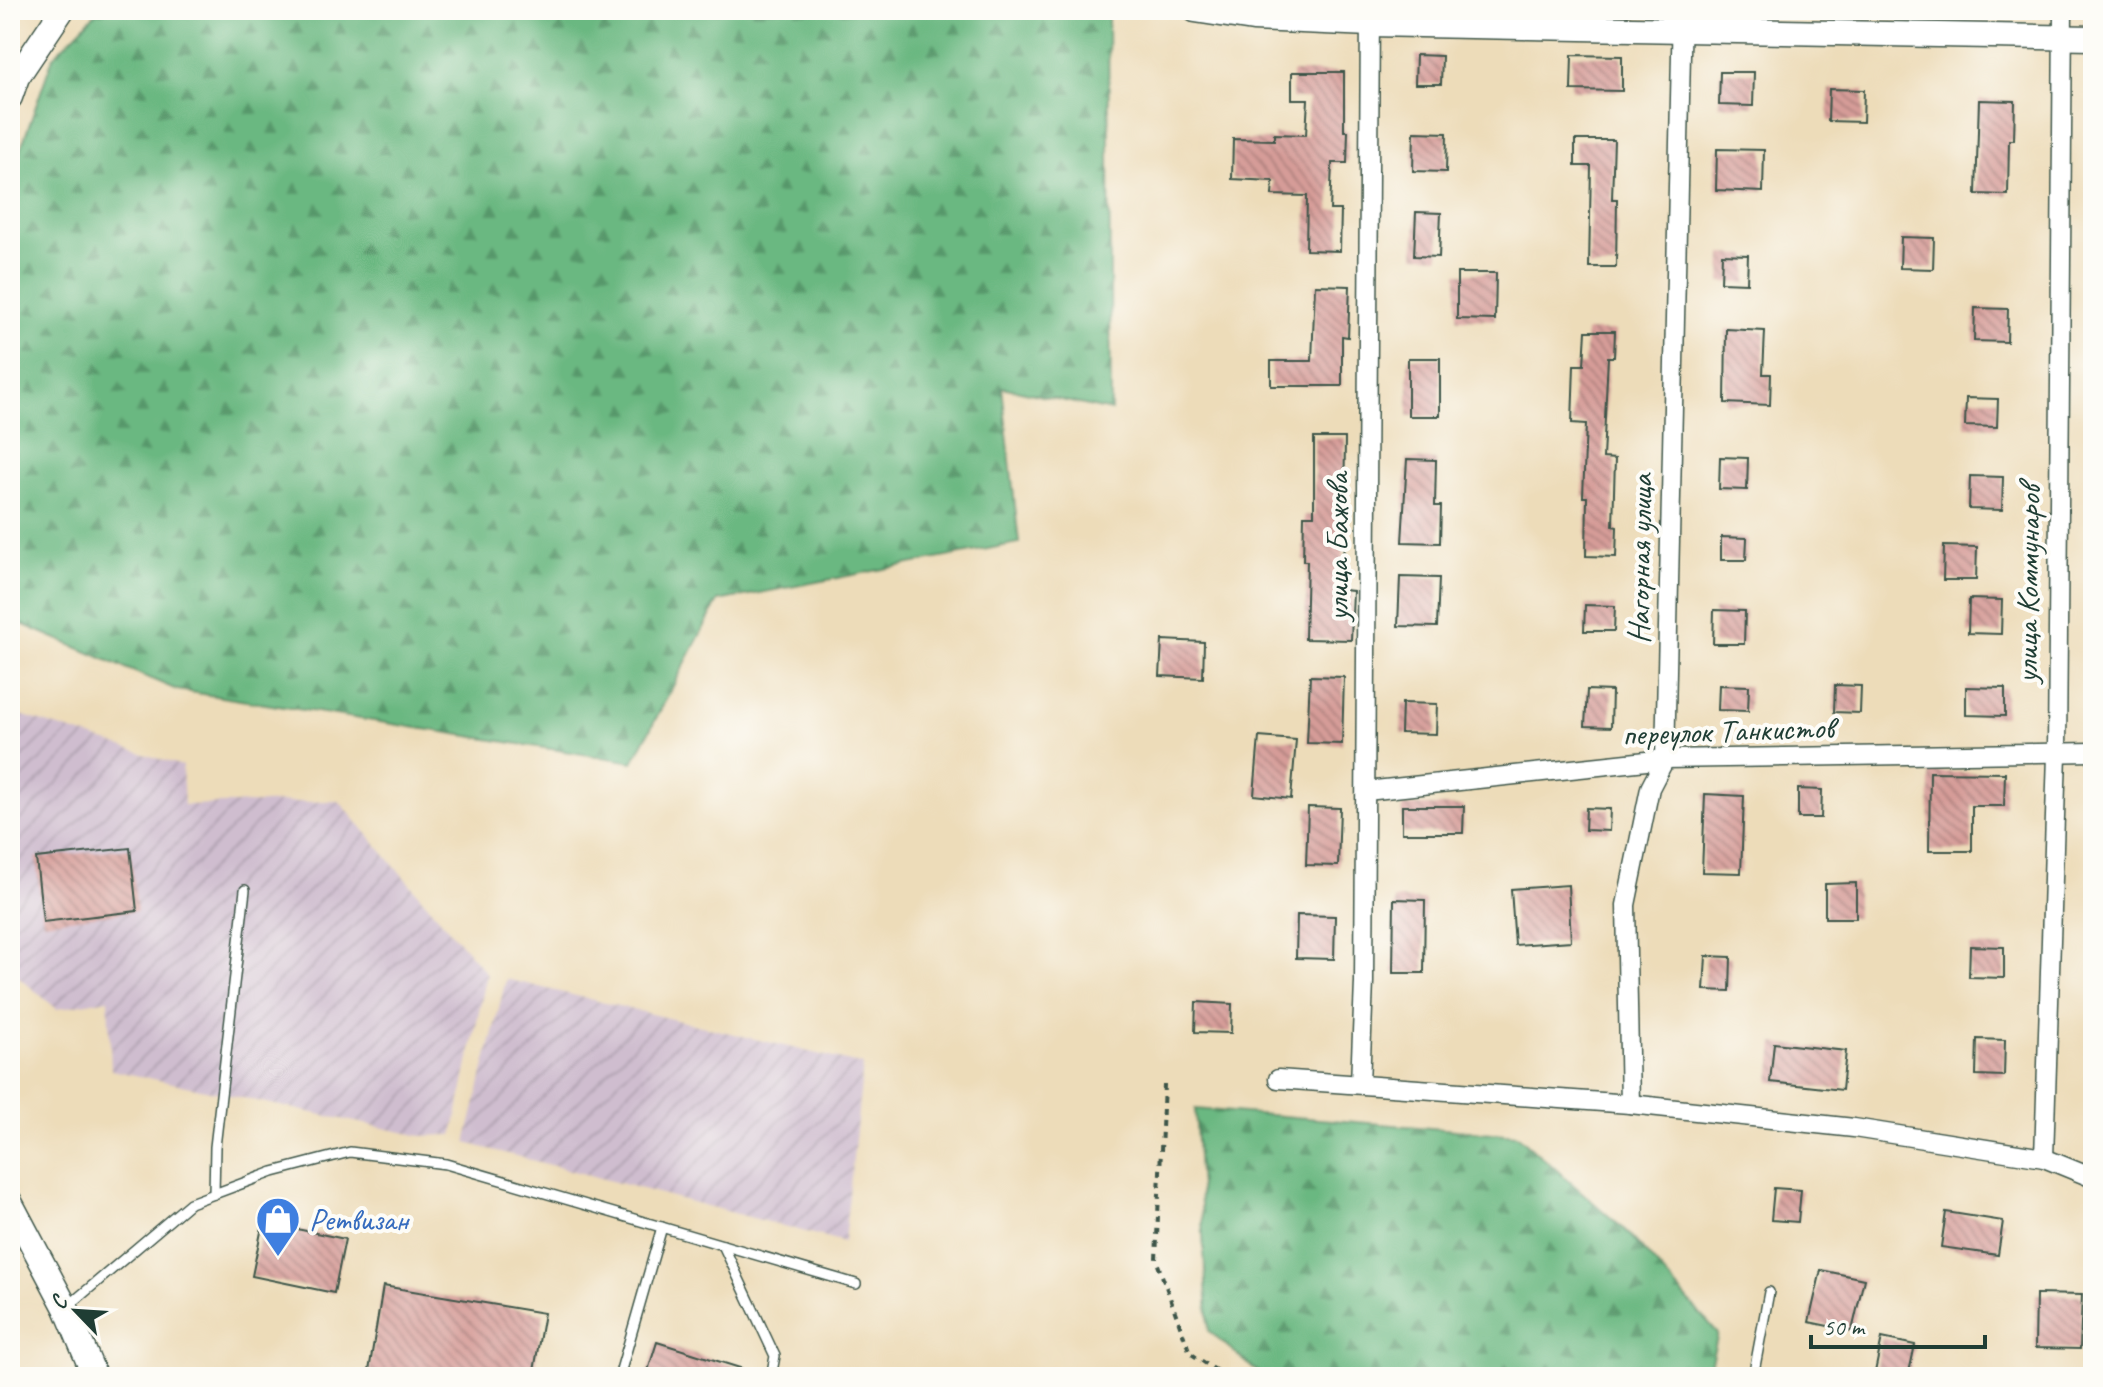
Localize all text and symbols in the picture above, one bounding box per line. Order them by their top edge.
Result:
street label: улица Бажова [1317,470,1358,623]
street label: Нагорная улица [1618,472,1662,644]
street label: улица Коммунаров [2006,477,2050,685]
street label: переулок Танкистов [1621,707,1841,755]
shop icon: Ретвизан [254,1195,302,1258]
place label: Ретвизан [309,1199,410,1240]
north arrow [36,1271,116,1351]
text: С [44,1289,75,1314]
scale bar [1811,1299,1985,1349]
text: 50 m [1823,1312,1866,1342]

